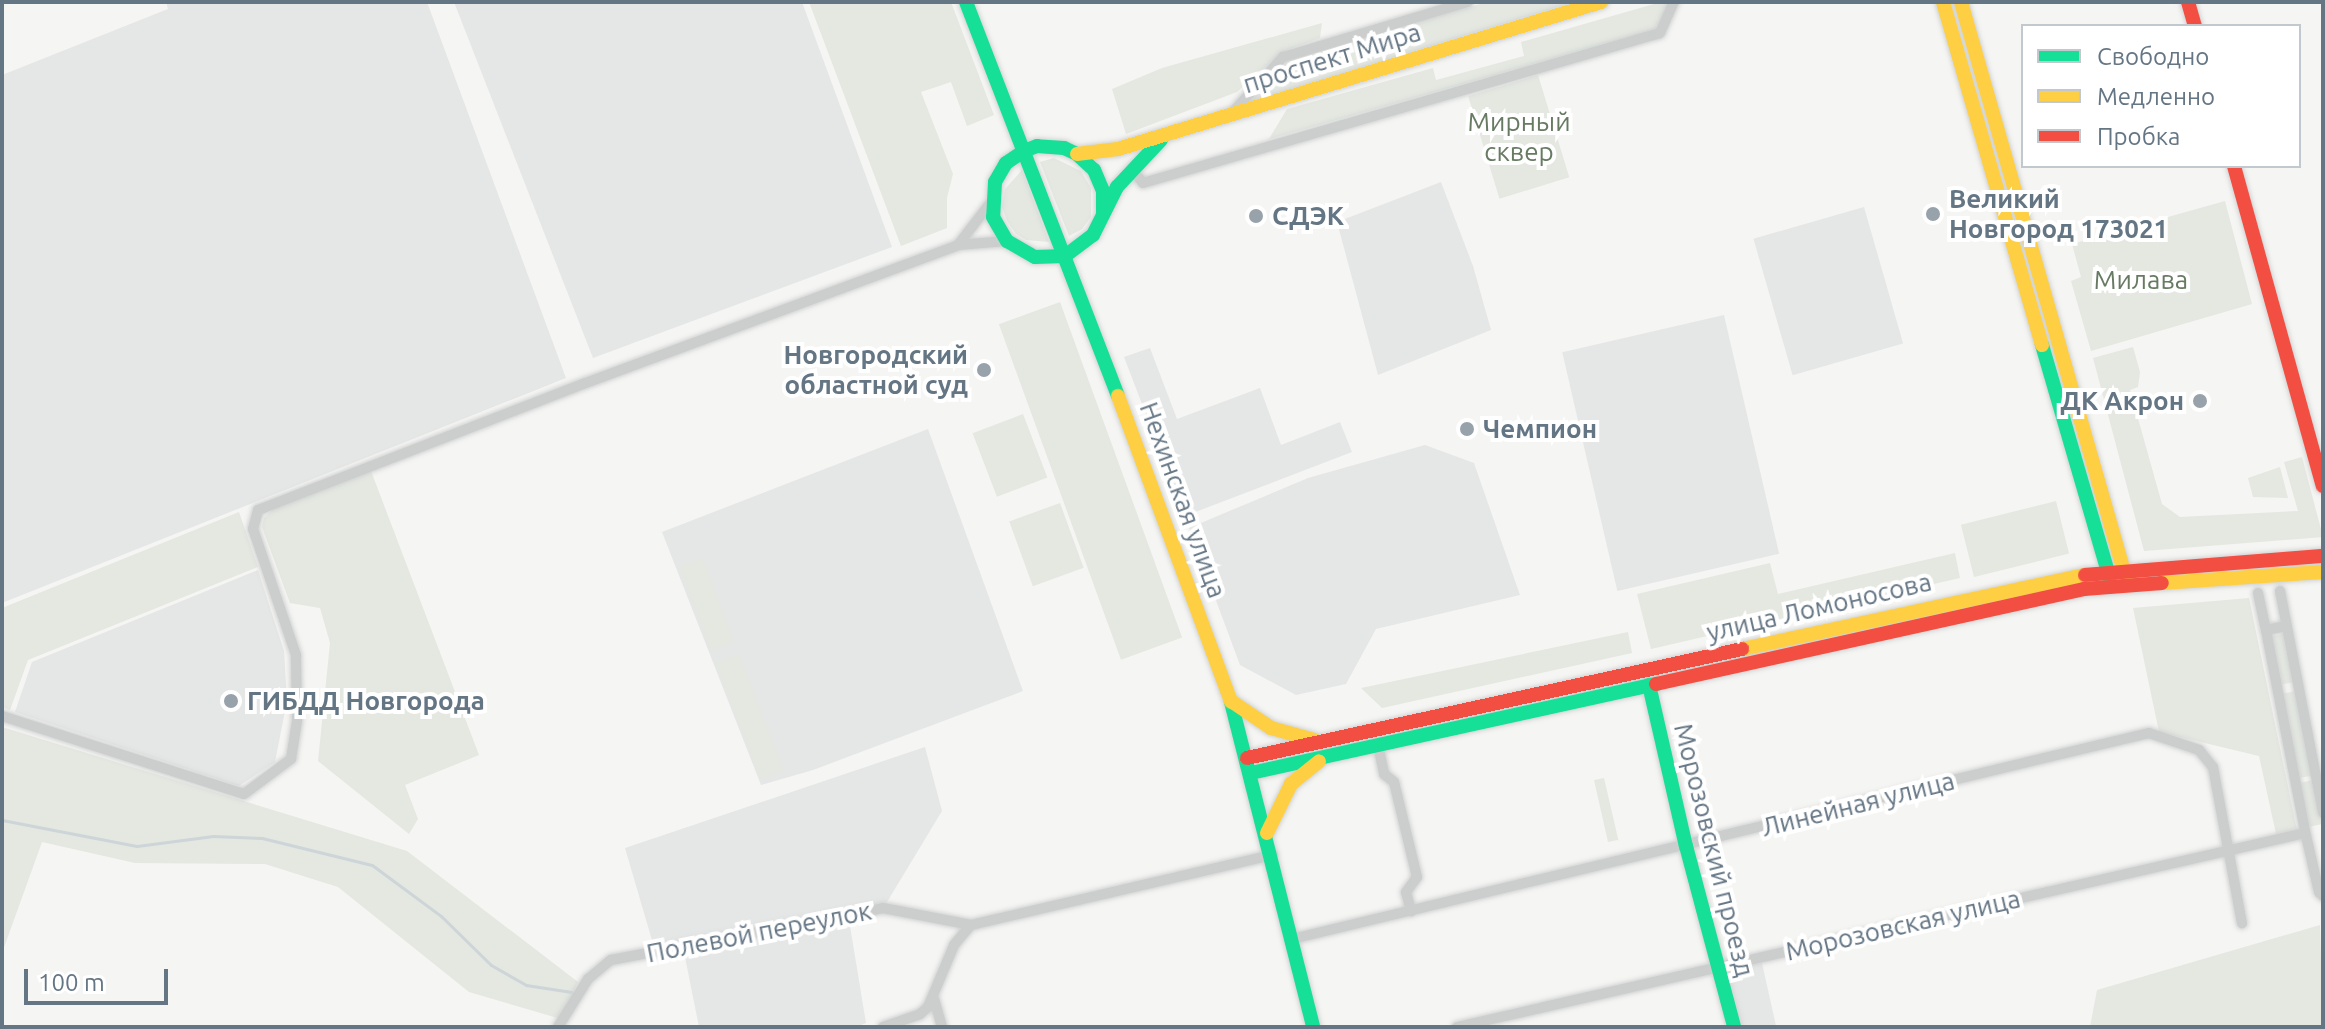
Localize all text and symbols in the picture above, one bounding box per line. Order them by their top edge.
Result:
street label: проспект Мира [1239,16,1425,100]
legend [2021,24,2301,168]
text: Свободно [2097,43,2209,70]
text: Медленно [2097,83,2215,110]
park label: Мирный сквер [1467,106,1571,168]
text: Пробка [2097,123,2180,150]
place label: Великий Новгород 173021 [1949,183,2168,244]
place label: СДЭК [1272,200,1344,232]
marker: Великий Новгород 173021 [1924,205,1942,223]
marker: СДЭК [1247,207,1265,225]
park label: Милава [2094,264,2188,296]
place label: Новгородский областной суд [784,339,968,400]
marker: Новгородский областной суд [975,361,993,379]
place label: ДК Акрон [2060,385,2184,417]
marker: ДК Акрон [2191,392,2209,410]
street label: Нехинская улица [1133,398,1233,602]
place label: Чемпион [1483,413,1597,445]
marker: Чемпион [1458,420,1476,438]
street label: улица Ломоносова [1704,566,1934,648]
place label: ГИБДД Новгорода [247,685,485,717]
marker: ГИБДД Новгорода [222,692,240,710]
street label: Морозовский проезд [1667,720,1761,980]
street label: Линейная улица [1758,765,1958,843]
street label: Морозовская улица [1783,883,2023,967]
street label: Полевой переулок [644,895,874,969]
scale bar [28,953,172,1003]
text: 100 m [38,969,105,996]

